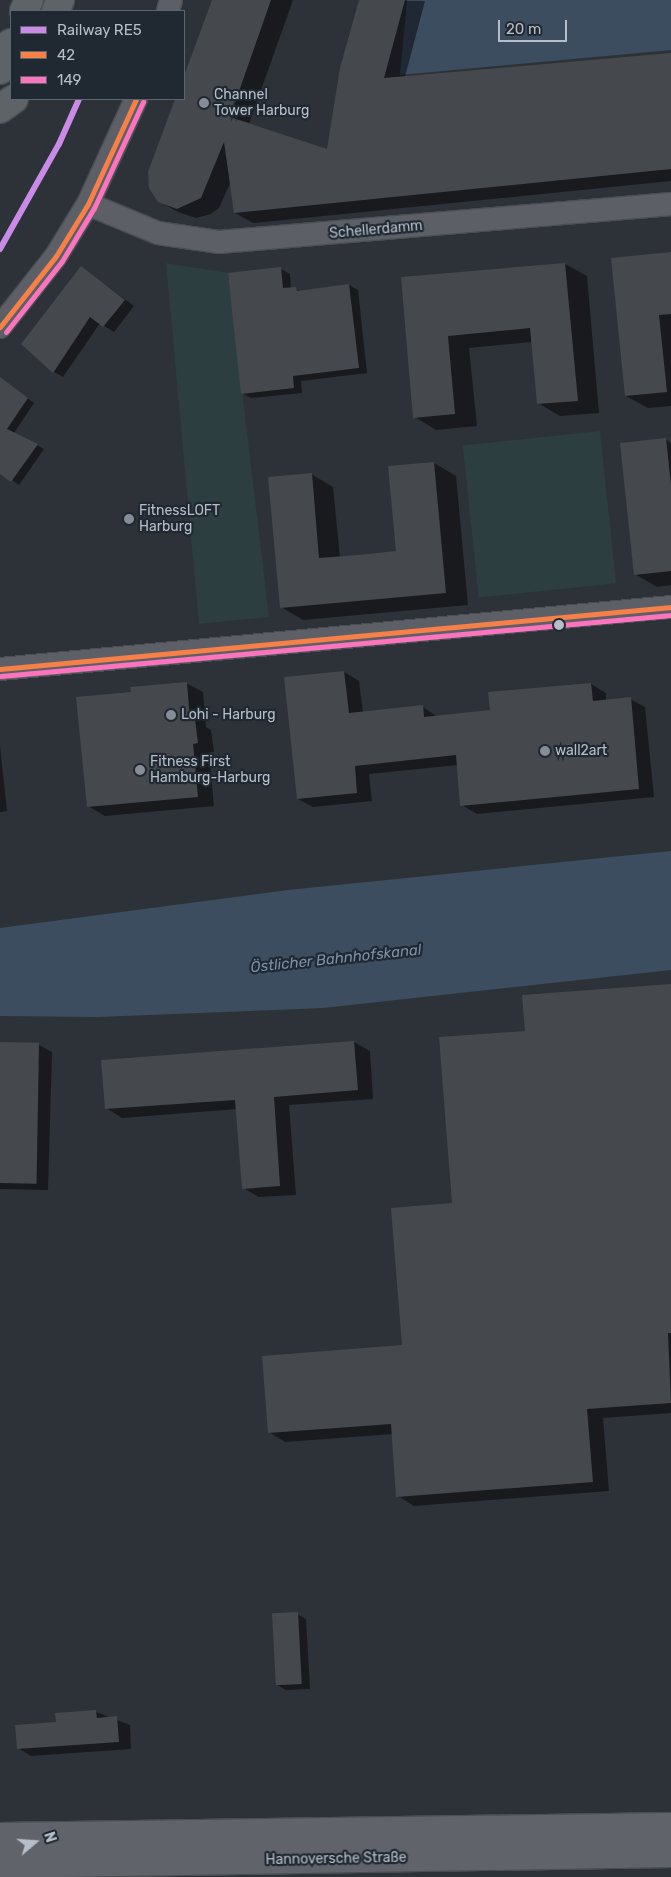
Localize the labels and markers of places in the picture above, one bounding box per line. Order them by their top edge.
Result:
place label: Channel Tower Harburg [214,87,310,120]
marker: Channel Tower Harburg [198,97,210,109]
place label: FitnessLOFT Harburg [139,503,220,536]
marker: FitnessLOFT Harburg [123,513,135,525]
unlabelled marker [554,620,564,630]
place label: Lohi - Harburg [181,707,276,723]
marker: Lohi - Harburg [165,709,177,721]
place label: wall2art [555,743,607,759]
marker: wall2art [539,745,551,757]
place label: Fitness First Hamburg-Harburg [150,754,270,786]
marker: Fitness First Hamburg-Harburg [134,764,146,776]

